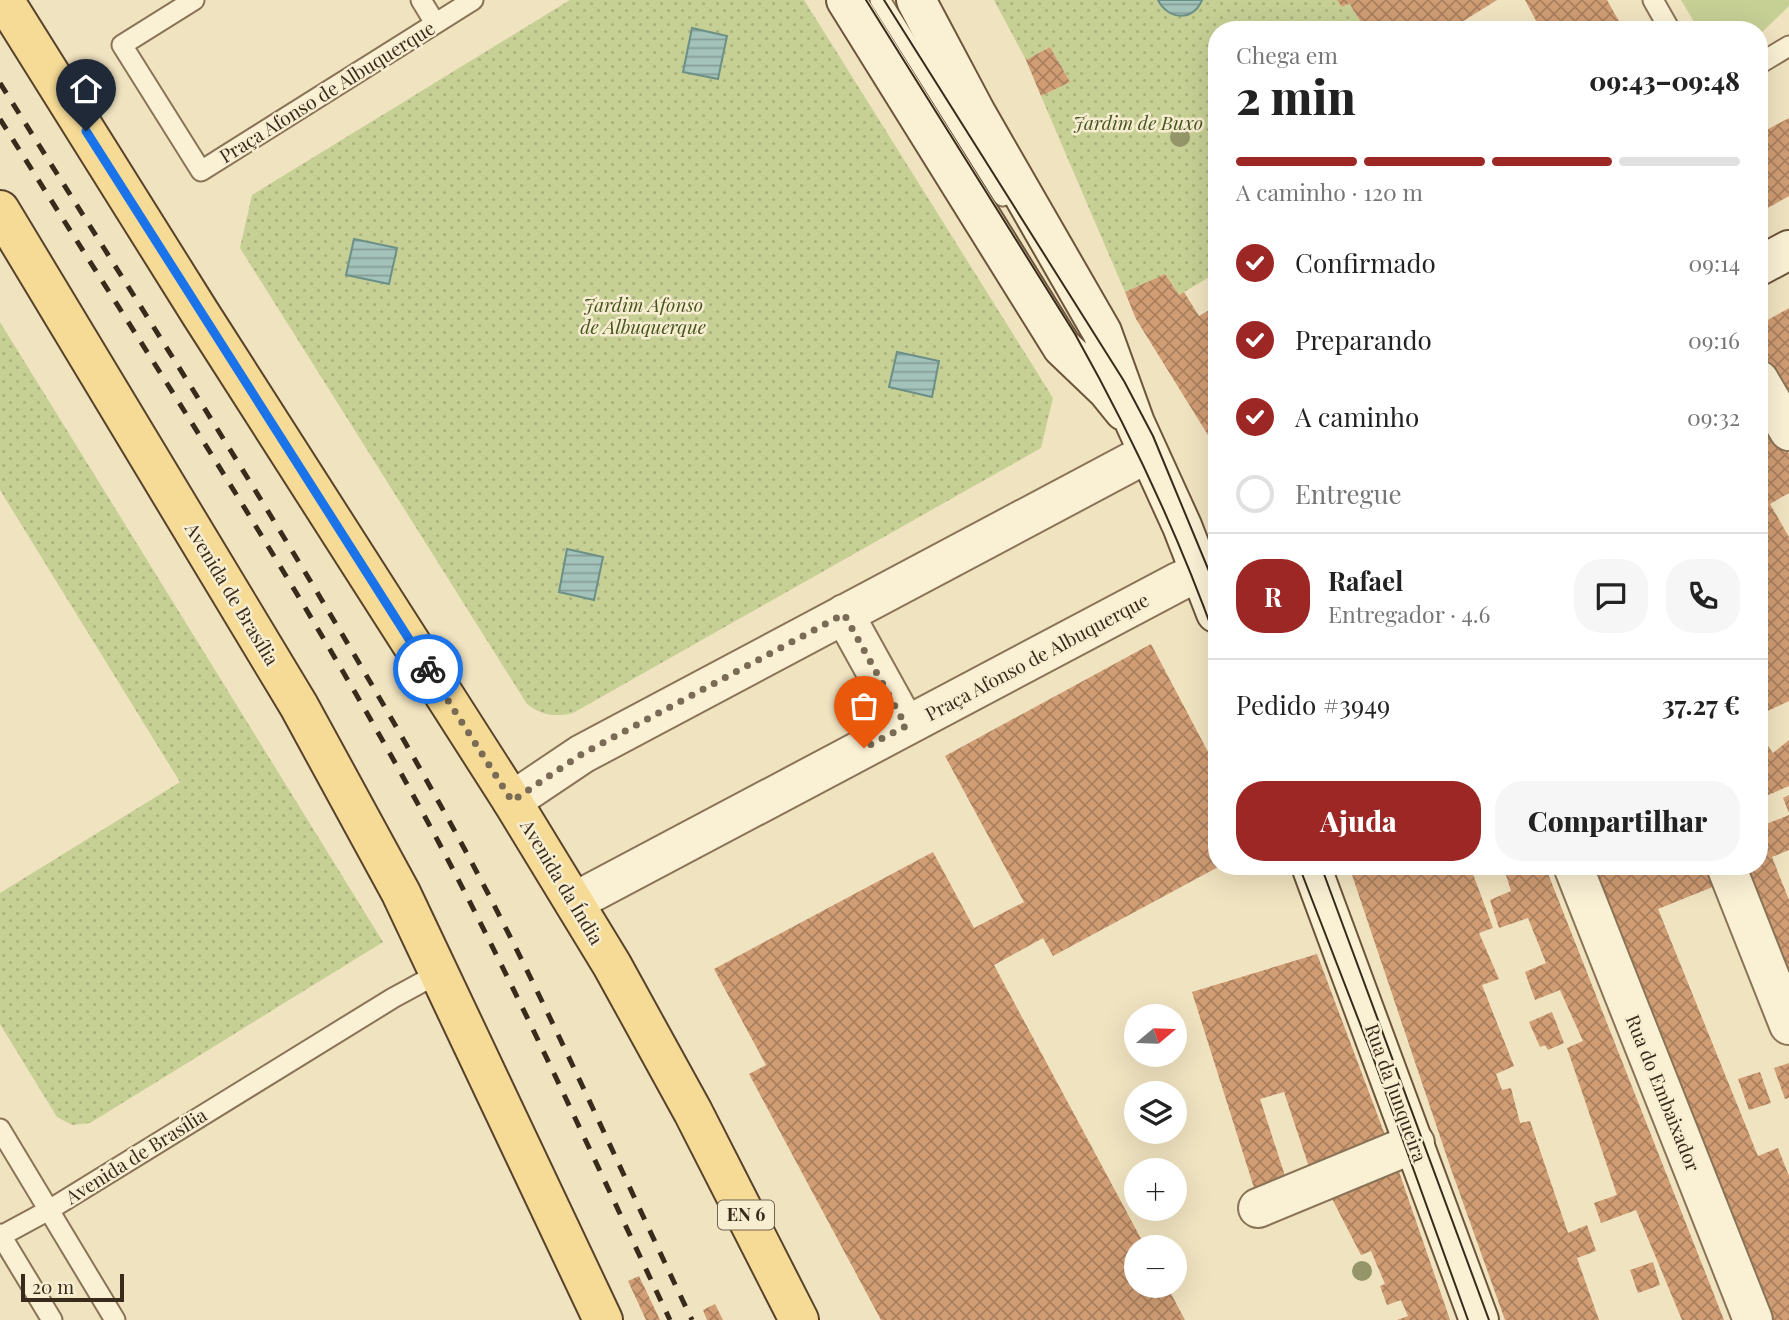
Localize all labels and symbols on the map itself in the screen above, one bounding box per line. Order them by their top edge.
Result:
street label: Praça Afonso de Albuquerque [214,14,439,168]
pin [56,59,116,131]
park label: Jardim de Buxo [1073,109,1203,135]
park label: Jardim Afonso de Albuquerque [580,291,706,339]
street label: Avenida de Brasília [179,516,286,670]
street label: Praça Afonso de Albuquerque [920,586,1153,726]
courier [393,634,463,704]
pin [834,676,894,748]
street label: Avenida da Índia [515,813,611,949]
north arrow [1124,1004,1186,1068]
street label: Rua do Embaixador [1621,1010,1707,1175]
street label: Rua da Junqueira [1360,1020,1434,1166]
street label: Avenida de Brasília [59,1101,212,1210]
road number: EN 6 [718,1200,774,1230]
scale bar [21,1271,124,1303]

